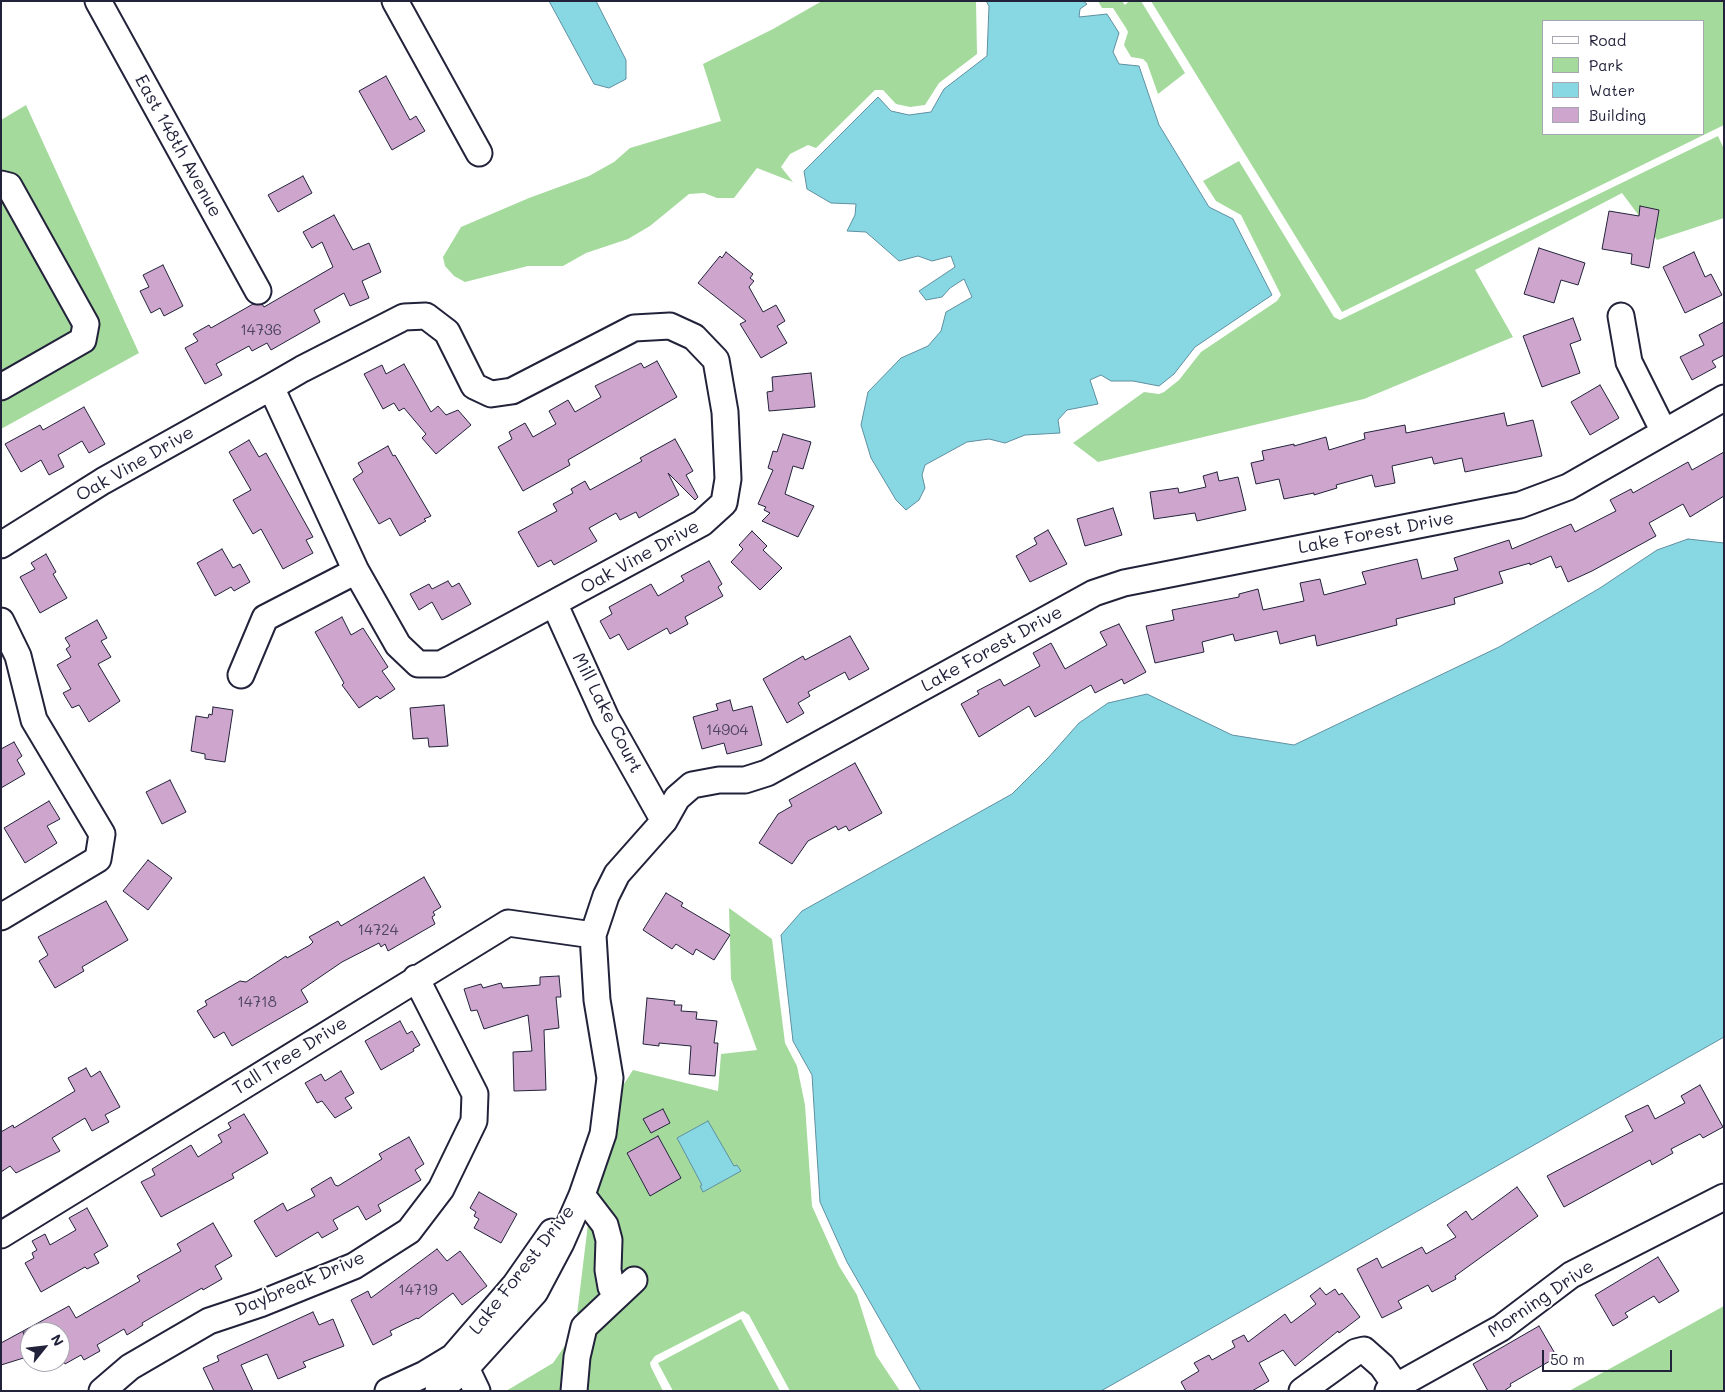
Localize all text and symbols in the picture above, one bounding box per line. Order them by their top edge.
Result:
legend [1542,20,1705,135]
text: Road [1589,30,1626,50]
text: Park [1589,55,1623,75]
street label: East 148th Avenue [130,71,226,221]
text: Water [1589,80,1635,100]
text: Building [1589,105,1646,125]
house number: 14736 [240,321,282,339]
street label: Oak Vine Drive [72,422,198,506]
street label: Lake Forest Drive [1296,507,1456,559]
street label: Oak Vine Drive [577,515,703,599]
street label: Lake Forest Drive [918,601,1066,697]
street label: Mill Lake Court [567,649,647,777]
house number: 14904 [706,721,748,739]
house number: 14724 [357,921,399,939]
house number: 14718 [237,993,277,1011]
street label: Tall Tree Drive [229,1012,351,1100]
street label: Lake Forest Drive [465,1201,579,1339]
street label: Daybreak Drive [232,1247,368,1321]
street label: Morning Drive [1484,1256,1598,1342]
house number: 14719 [398,1281,438,1299]
north arrow [20,1322,70,1372]
text: N [47,1331,69,1349]
scale bar [1545,1340,1675,1372]
text: 50 m [1550,1349,1585,1369]

